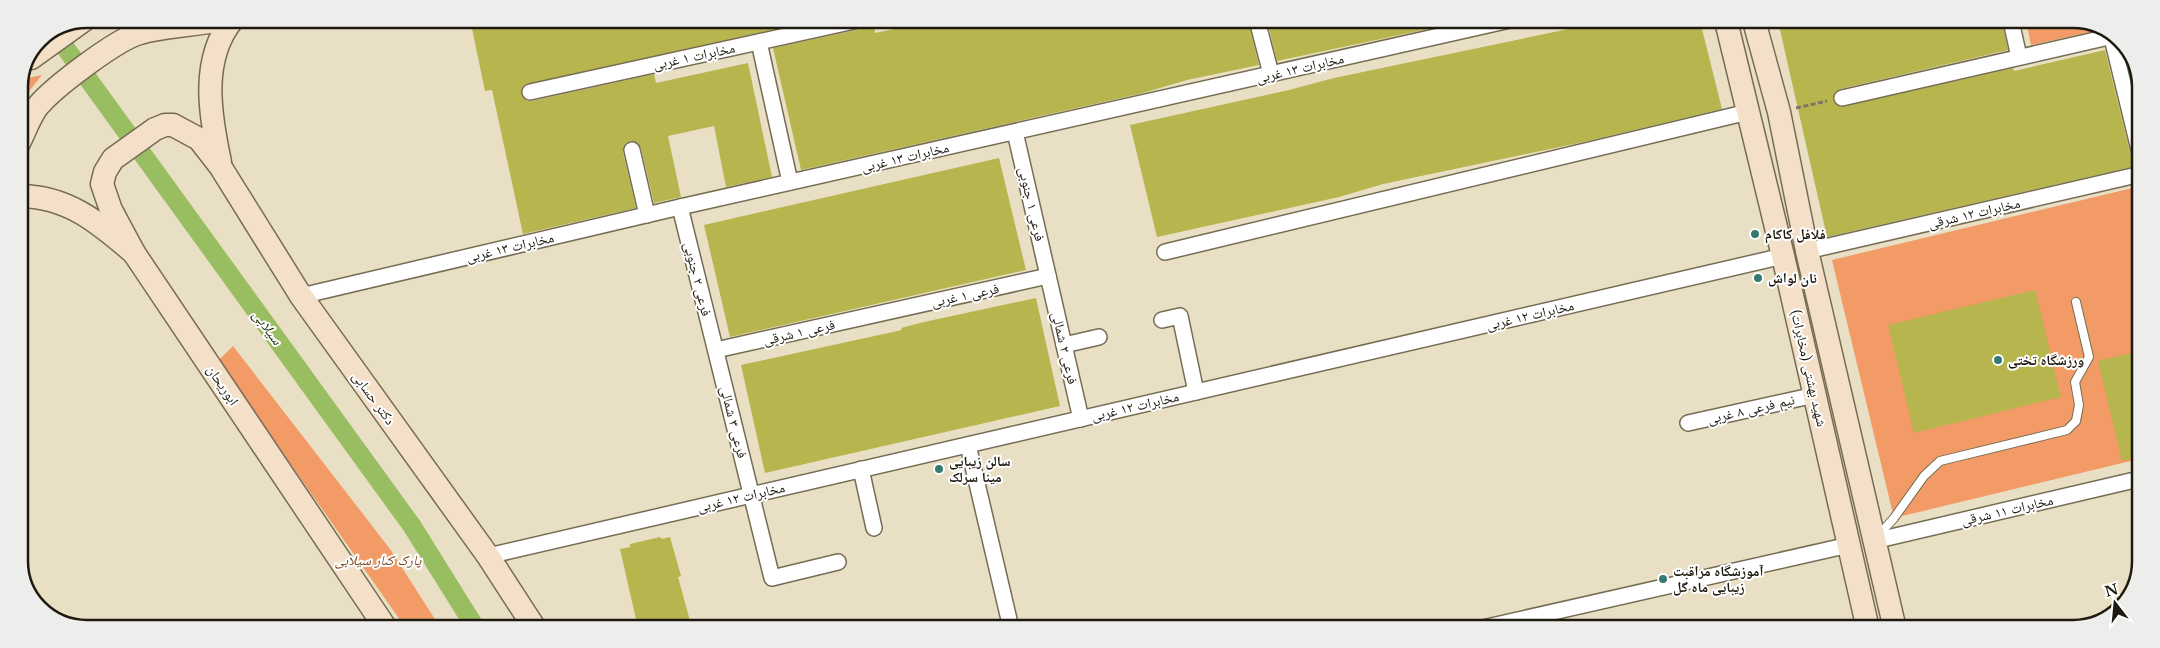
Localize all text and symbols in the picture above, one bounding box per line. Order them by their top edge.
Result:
street label: مخابرات ۱ غربی [651,39,737,73]
street label: مخابرات ۱۳ غربی [1254,49,1346,87]
street label: مخابرات ۱۳ غربی [859,138,951,176]
street label: فرعی ۱ جنوبی [1015,165,1049,243]
street label: مخابرات ۱۲ شرقی [1926,194,2022,232]
place label: فلافل کاکام [1765,225,1826,244]
street label: مخابرات ۱۳ غربی [464,228,556,266]
marker: فلافل کاکام [1749,228,1761,240]
street label: فرعی ۲ جنوبی [680,240,716,318]
place label: نان لواش [1768,269,1817,287]
marker: نان لواش [1752,272,1764,284]
street label: فرعی ۱ غربی [929,279,1001,311]
street label: مخابرات ۱۲ غربی [1484,296,1576,334]
water label: سیلابی [249,306,287,348]
street label: شهید بهشتی (مخابرات) [1787,308,1831,428]
street label: فرعی ۲ شمالی [1048,310,1082,386]
street label: فرعی ۱ شرقی [761,315,837,349]
place label: ورزشگاه تختی [2008,351,2084,369]
marker: ورزشگاه تختی [1992,354,2004,366]
street label: ابوریحان [203,361,243,409]
street label: دکتر حسابی [349,368,399,428]
street label: فرعی ۳ شمالی [716,384,752,460]
street label: مخابرات ۱۲ غربی [1089,387,1181,425]
street label: نیم فرعی ۸ غربی [1706,390,1797,429]
place label: سالن زیبایی مینا سرلک [949,452,1011,486]
marker: سالن زیبایی مینا سرلک [933,463,945,475]
street label: مخابرات ۱۲ غربی [695,478,787,516]
street label: مخابرات ۱۱ شرقی [1959,491,2055,529]
park label: پارک کنار سیلابی [335,551,422,569]
place label: آموزشگاه مراقبت زیبایی ماه گل [1673,562,1763,596]
marker: آموزشگاه مراقبت زیبایی ماه گل [1657,573,1669,585]
north arrow [2090,578,2140,628]
text: N [2103,580,2120,601]

